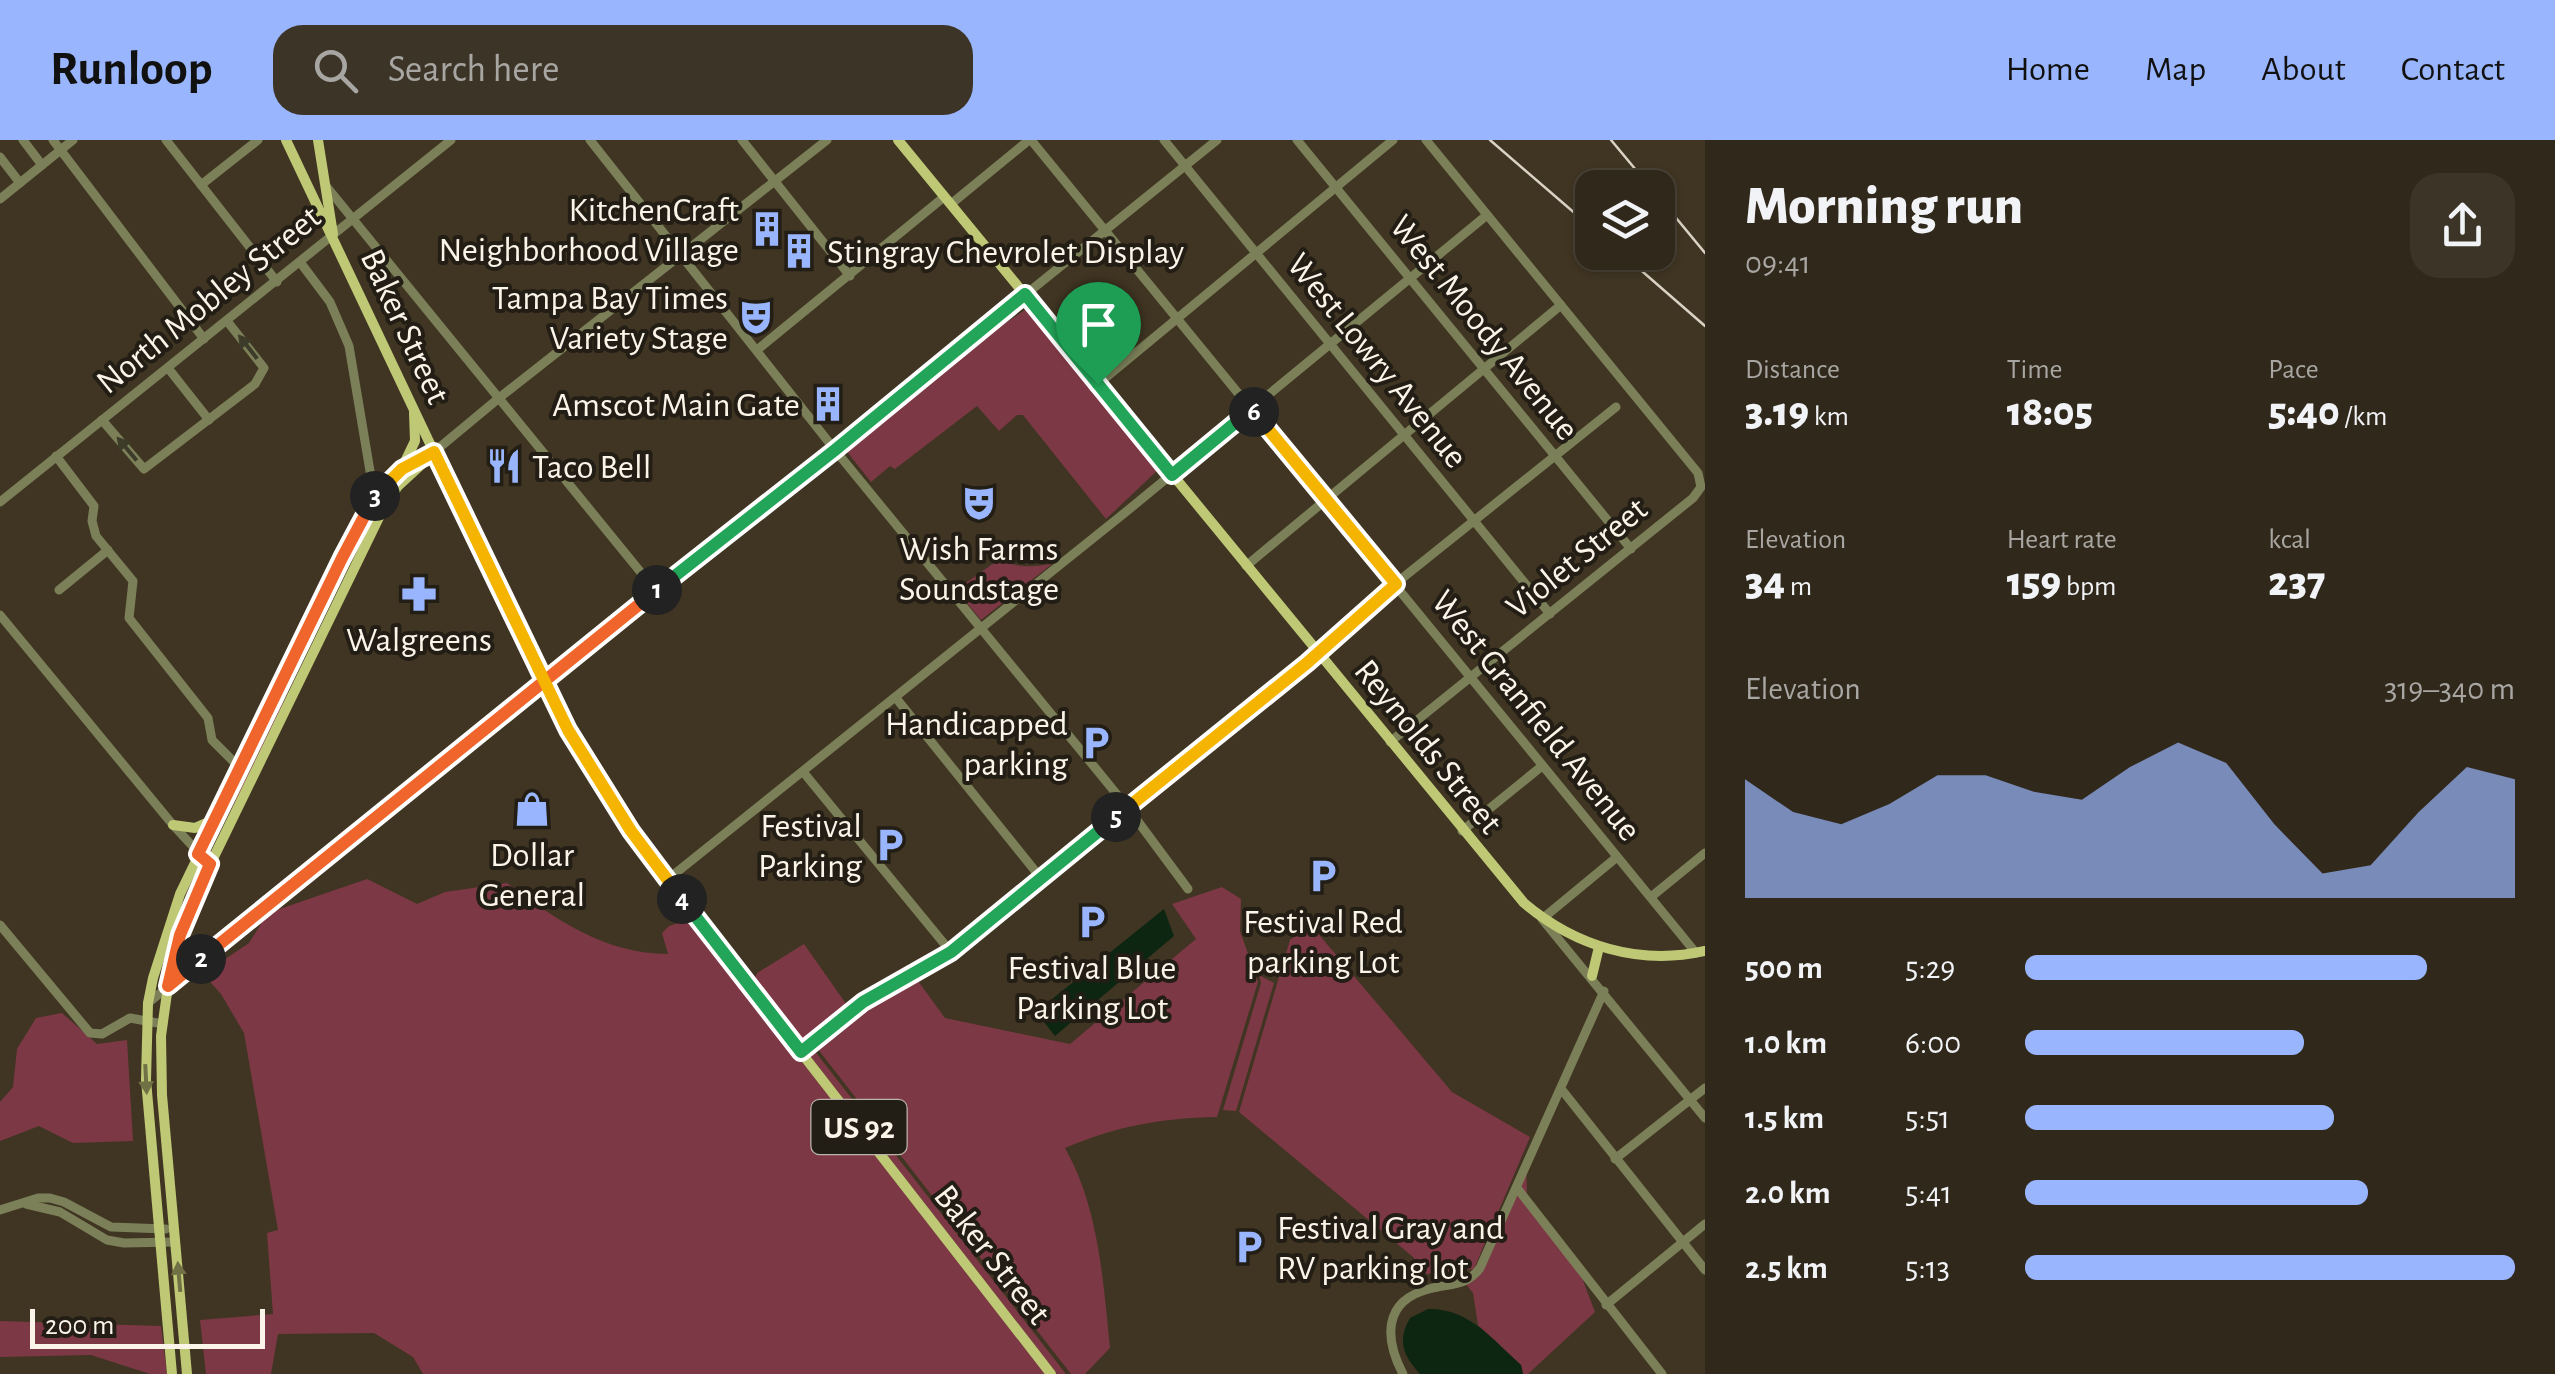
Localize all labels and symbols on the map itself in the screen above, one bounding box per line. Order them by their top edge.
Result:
place label: KitchenCraft Neighborhood Village [438,193,739,268]
street label: North Mobley Street [91,200,327,401]
street label: West Moody Avenue [1383,209,1585,447]
building icon: KitchenCraft Neighborhood Village [748,210,786,248]
building icon: Stingray Chevrolet Display [780,232,818,270]
place label: Stingray Chevrolet Display [827,235,1184,270]
street label: Baker Street [354,244,456,409]
street label: West Lowry Avenue [1280,247,1474,475]
place label: Tampa Bay Times Variety Stage [492,281,728,356]
pin [1056,282,1141,385]
theatre icon: Tampa Bay Times Variety Stage [737,298,775,336]
one-way arrow [238,334,258,360]
building icon: Amscot Main Gate [809,385,847,423]
pin: 6 [1229,387,1279,437]
place label: Amscot Main Gate [552,388,800,423]
one-way arrow [117,437,138,462]
restaurant icon: Taco Bell [485,447,523,485]
place label: Taco Bell [532,450,651,485]
pin: 3 [350,471,400,521]
theatre icon: Wish Farms Soundstage [960,484,998,522]
street label: Violet Street [1500,491,1654,625]
place label: Wish Farms Soundstage [899,532,1059,607]
pin: 1 [632,565,682,615]
pharmacy icon: Walgreens [400,575,438,613]
street label: West Granfield Avenue [1424,584,1647,848]
place label: Walgreens [346,623,492,658]
street label: Reynolds Street [1347,653,1508,840]
place label: Handicapped parking [885,707,1068,782]
parking icon: Handicapped parking [1077,724,1115,762]
shop icon: Dollar General [513,790,551,828]
pin: 5 [1091,792,1141,842]
place label: Festival Parking [758,809,862,884]
parking icon: Festival Parking [871,826,909,864]
place label: Dollar General [479,838,585,913]
parking icon: Festival Red parking Lot [1304,857,1342,895]
pin: 4 [657,874,707,924]
parking icon: Festival Blue Parking Lot [1073,903,1111,941]
place label: Festival Red parking Lot [1243,905,1403,980]
pin: 2 [176,934,226,984]
place label: Festival Blue Parking Lot [1008,951,1176,1026]
one-way arrow [139,1063,155,1095]
road number: US 92 [812,1100,906,1154]
street label: Baker Street [927,1179,1057,1331]
place label: Festival Gray and RV parking lot [1277,1211,1504,1286]
parking icon: Festival Gray and RV parking lot [1230,1228,1268,1266]
one-way arrow [170,1260,186,1292]
scale bar [30,1304,265,1348]

